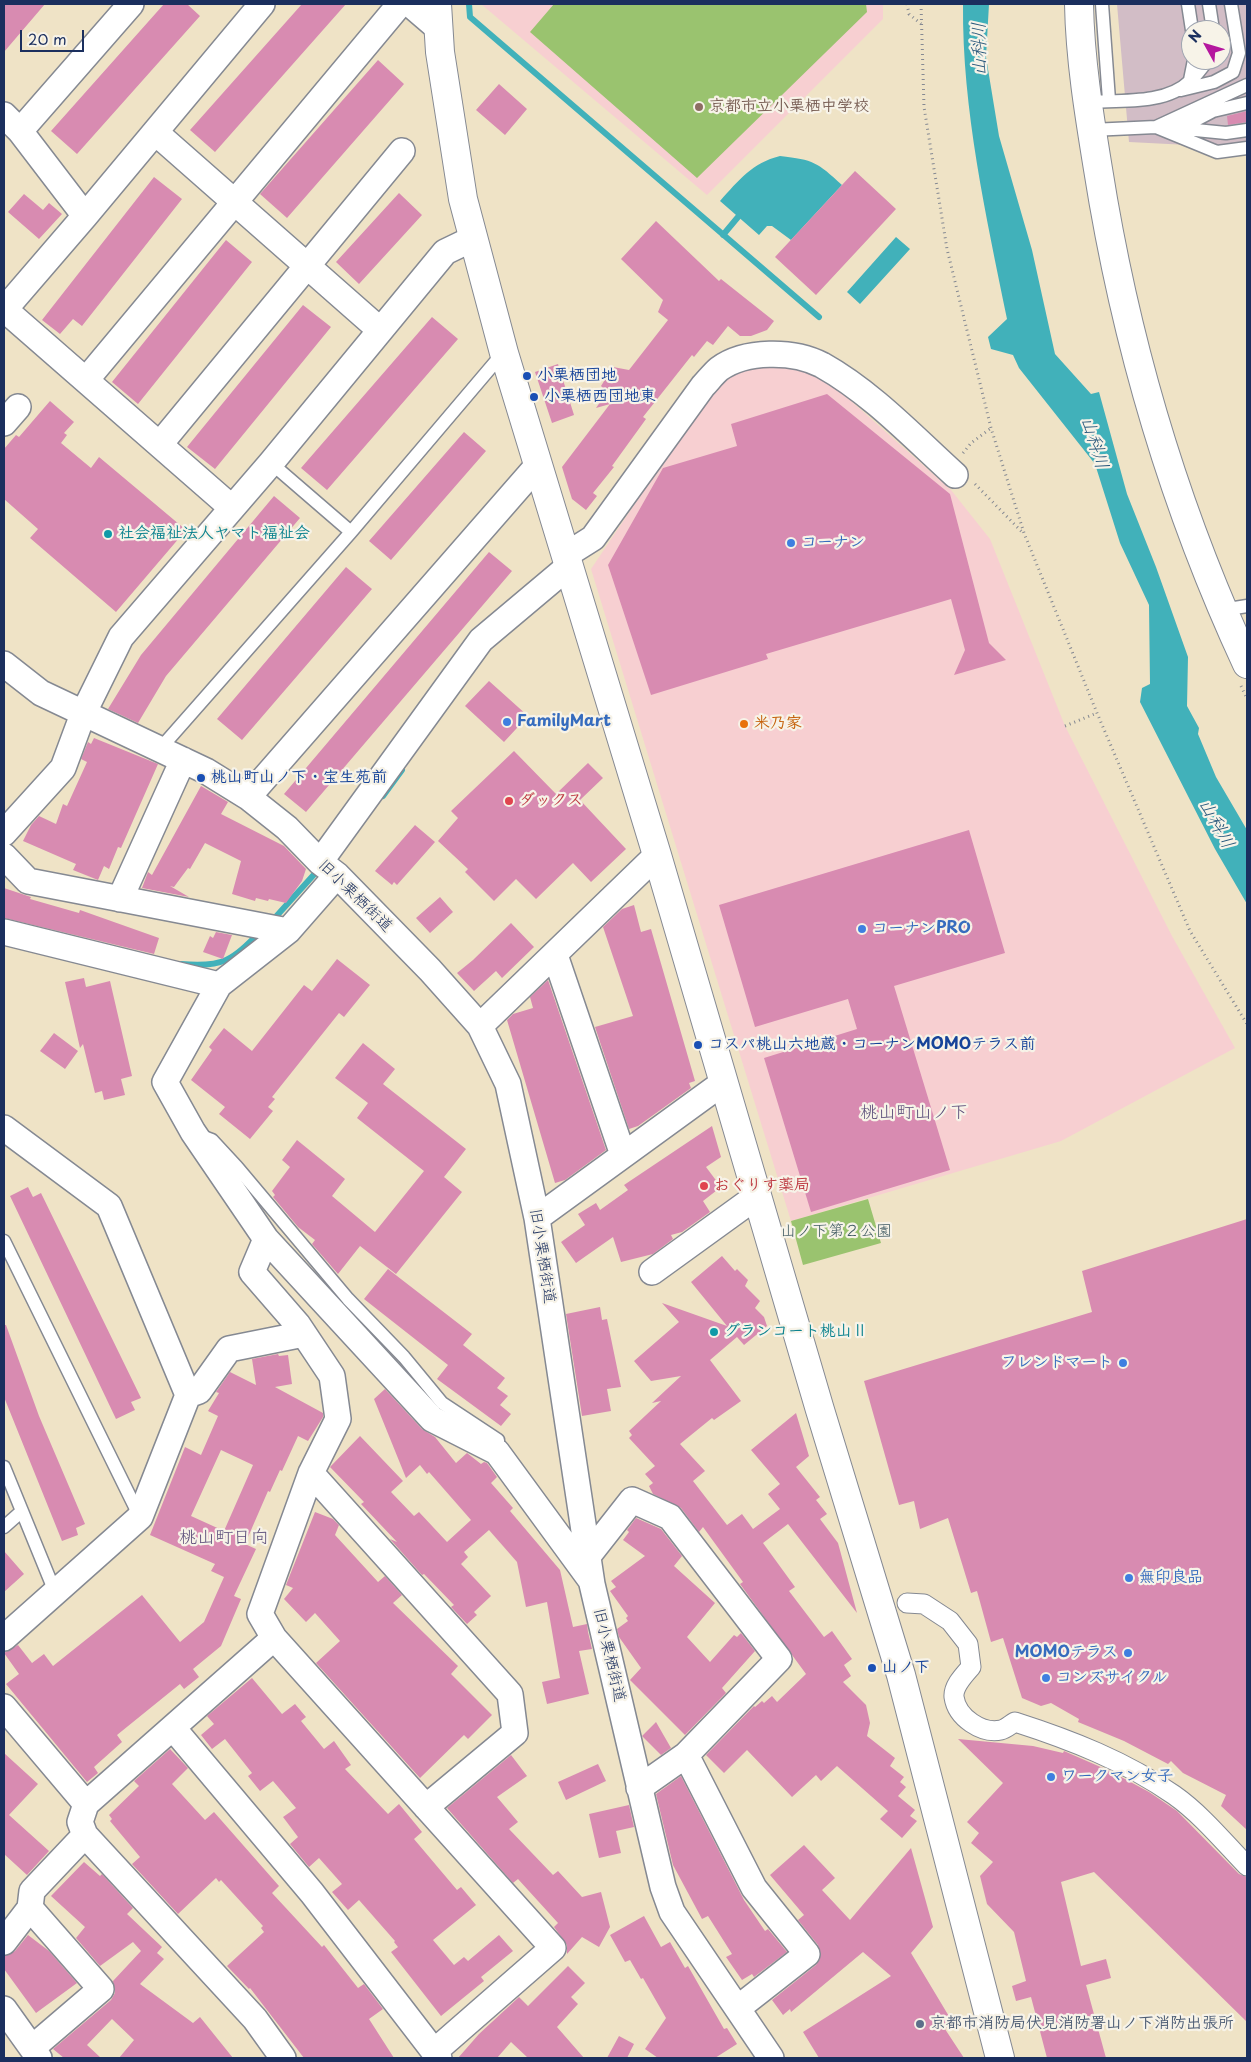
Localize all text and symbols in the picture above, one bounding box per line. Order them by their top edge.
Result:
scale bar [22,20,86,52]
north arrow [1181,20,1231,70]
water label: 山科川 [969,22,991,76]
text: N [1183,25,1206,47]
text: 20 m [28,27,67,50]
place label: 京都市立小栗栖中学校 [709,97,869,117]
marker: 京都市立小栗栖中学校 [693,101,705,113]
place label: 小栗栖団地 [537,366,617,386]
marker: 小栗栖団地 [521,370,533,382]
place label: 小栗栖西団地東 [544,387,656,407]
marker: 小栗栖西団地東 [528,391,540,403]
water label: 山科川 [1076,414,1112,472]
place label: 社会福祉法人ヤマト福祉会 [118,524,310,544]
marker: 社会福祉法人ヤマト福祉会 [102,528,114,540]
place label: コーナン [801,533,865,553]
marker: コーナン [785,537,797,549]
place label: FamilyMart [517,712,611,732]
place label: 米乃家 [754,714,802,734]
marker: FamilyMart [501,716,513,728]
marker: 米乃家 [738,718,750,730]
place label: 桃山町山ノ下・宝生苑前 [211,768,387,788]
marker: 桃山町山ノ下・宝生苑前 [195,772,207,784]
place label: ダックス [519,791,583,811]
marker: ダックス [503,795,515,807]
water label: 山科川 [1193,795,1239,853]
street label: 旧小栗栖街道 [314,856,396,936]
place label: コーナンPRO [872,919,971,939]
marker: コーナンPRO [856,923,868,935]
place label: コスパ桃山六地蔵・コーナンMOMOテラス前 [708,1035,1035,1055]
marker: コスパ桃山六地蔵・コーナンMOMOテラス前 [692,1039,704,1051]
district label: 桃山町山ノ下 [860,1102,968,1124]
place label: おぐりす薬局 [714,1176,810,1196]
marker: おぐりす薬局 [698,1180,710,1192]
street label: 旧小栗栖街道 [525,1207,559,1305]
park label: 山ノ下第２公園 [780,1222,892,1242]
place label: グランコート桃山Ⅱ [724,1322,868,1342]
marker: グランコート桃山Ⅱ [708,1326,720,1338]
place label: フレンドマート [1001,1353,1113,1373]
marker: フレンドマート [1117,1357,1129,1369]
district label: 桃山町日向 [179,1527,269,1549]
place label: 無印良品 [1139,1568,1203,1588]
marker: 無印良品 [1123,1572,1135,1584]
street label: 旧小栗栖街道 [589,1606,629,1704]
place label: MOMOテラス [1015,1643,1118,1663]
marker: MOMOテラス [1122,1647,1134,1659]
place label: 山ノ下 [882,1658,930,1678]
marker: 山ノ下 [866,1662,878,1674]
place label: コンズサイクル [1056,1668,1168,1688]
marker: コンズサイクル [1040,1672,1052,1684]
place label: ワークマン女子 [1061,1767,1173,1787]
marker: ワークマン女子 [1045,1771,1057,1783]
place label: 京都市消防局伏見消防署山ノ下消防出張所 [930,2014,1234,2034]
marker: 京都市消防局伏見消防署山ノ下消防出張所 [914,2018,926,2030]

